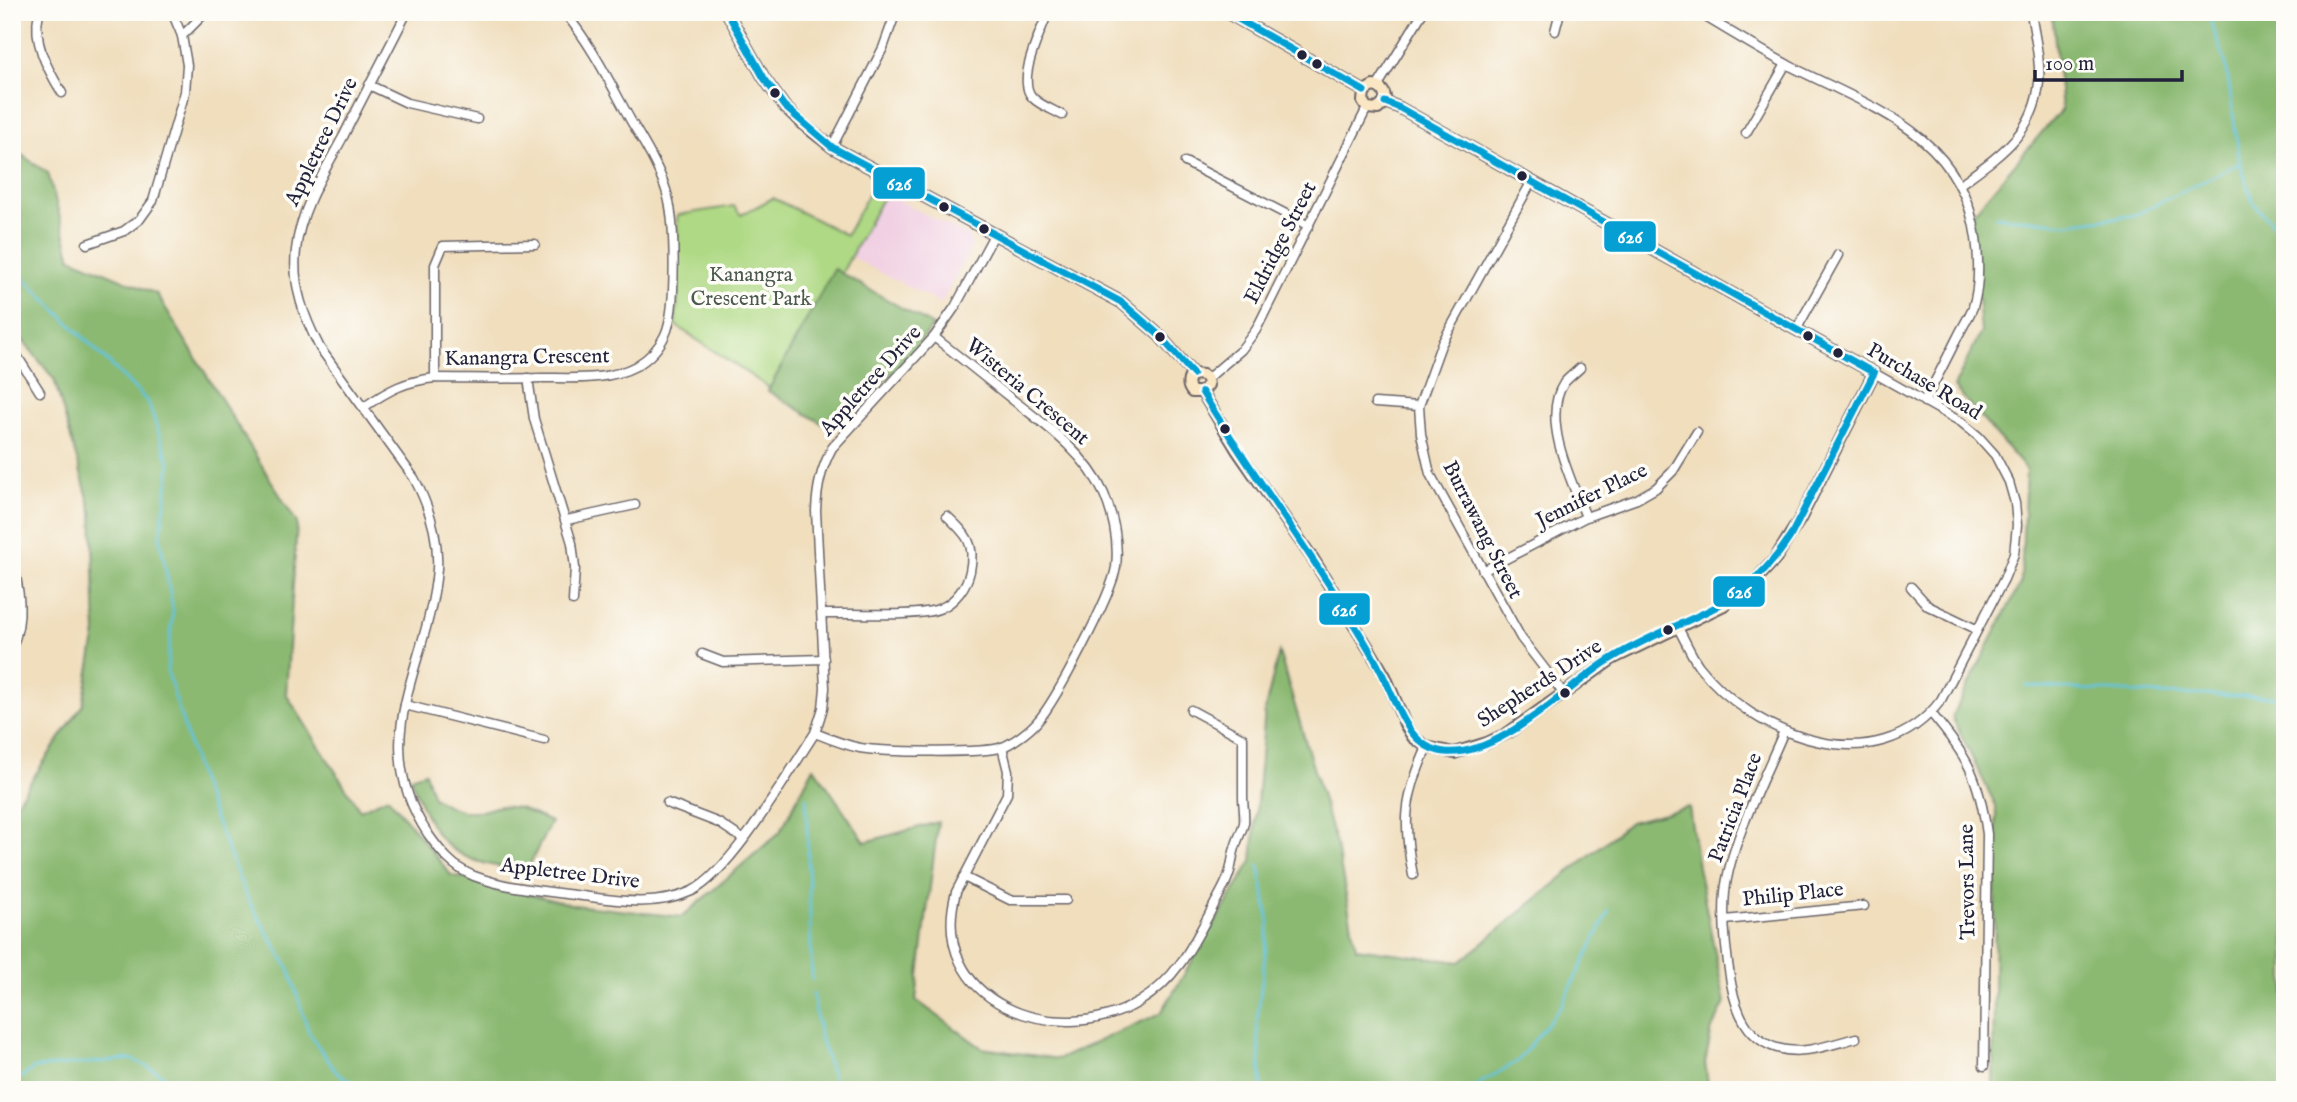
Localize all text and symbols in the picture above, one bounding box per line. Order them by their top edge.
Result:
scale bar [2035,38,2182,82]
unlabelled marker [1295,48,1309,62]
text: 100 m [2045,51,2094,78]
unlabelled marker [1310,57,1324,71]
street label: Appletree Drive [279,73,365,212]
unlabelled marker [768,86,782,100]
line badge: 626 [872,166,926,200]
unlabelled marker [1515,169,1529,183]
text: 626 [887,173,912,197]
street label: Eldridge Street [1239,177,1323,309]
unlabelled marker [937,200,951,214]
line badge: 626 [1603,220,1657,253]
unlabelled marker [977,222,991,236]
text: 626 [1618,226,1643,250]
park label: Kanangra Crescent Park [690,262,812,313]
street label: Appletree Drive [814,320,928,443]
unlabelled marker [1801,329,1815,343]
unlabelled marker [1153,330,1167,344]
street label: Wisteria Crescent [960,332,1094,452]
street label: Purchase Road [1862,337,1987,427]
street label: Kanangra Crescent [444,343,610,373]
unlabelled marker [1831,346,1845,360]
unlabelled marker [1218,422,1232,436]
street label: Burrawang Street [1436,457,1528,603]
street label: Jennifer Place [1530,457,1653,535]
line badge: 626 [1712,575,1766,608]
text: 626 [1727,581,1752,605]
line badge: 626 [1318,592,1371,626]
text: 626 [1332,599,1357,623]
unlabelled marker [1661,623,1675,637]
street label: Shepherds Drive [1473,633,1608,734]
unlabelled marker [1558,686,1572,700]
street label: Patricia Place [1703,749,1769,867]
street label: Trevors Lane [1953,823,1983,940]
street label: Appletree Drive [498,852,641,896]
street label: Philip Place [1741,876,1845,914]

